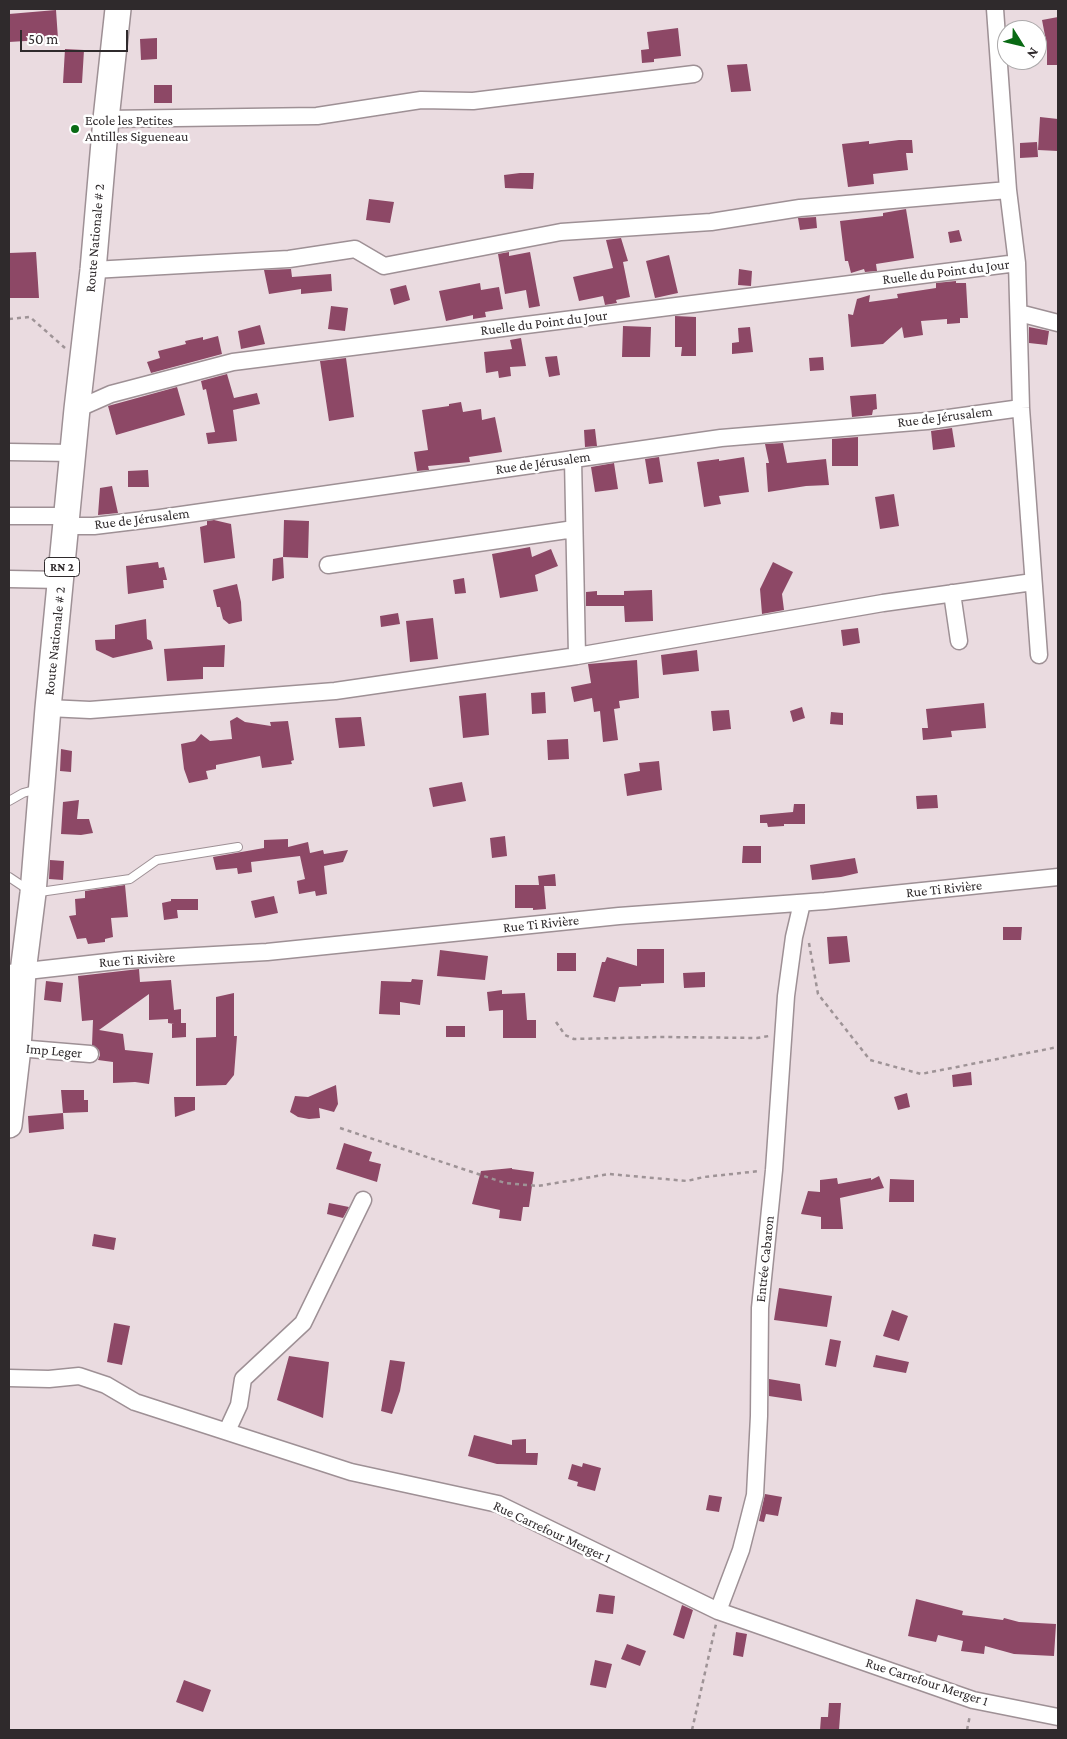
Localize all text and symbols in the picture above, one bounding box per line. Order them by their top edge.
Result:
scale bar [22,20,130,52]
north arrow [997,20,1047,70]
text: 50 m [28,31,58,47]
text: N [1024,45,1043,62]
place label: Ecole les Petites Antilles Sigueneau [85,113,189,146]
marker: Ecole les Petites Antilles Sigueneau [69,123,81,135]
street label: Route Nationale # 2 [82,183,108,293]
street label: Ruelle du Point du Jour [882,256,1010,288]
street label: Ruelle du Point du Jour [480,307,608,339]
street label: Rue de Jérusalem [896,403,994,431]
street label: Rue de Jérusalem [494,448,592,478]
street label: Rue de Jérusalem [93,505,191,533]
road number: RN 2 [44,558,80,576]
street label: Route Nationale # 2 [41,586,69,696]
street label: Rue Ti Rivière [905,877,983,901]
street label: Rue Ti Rivière [502,912,580,936]
street label: Rue Ti Rivière [98,949,176,971]
street label: Imp Leger [25,1040,83,1062]
street label: Entrée Cabaron [752,1215,778,1303]
street label: Rue Carrefour Merger 1 [490,1497,614,1567]
street label: Rue Carrefour Merger 1 [864,1654,990,1710]

